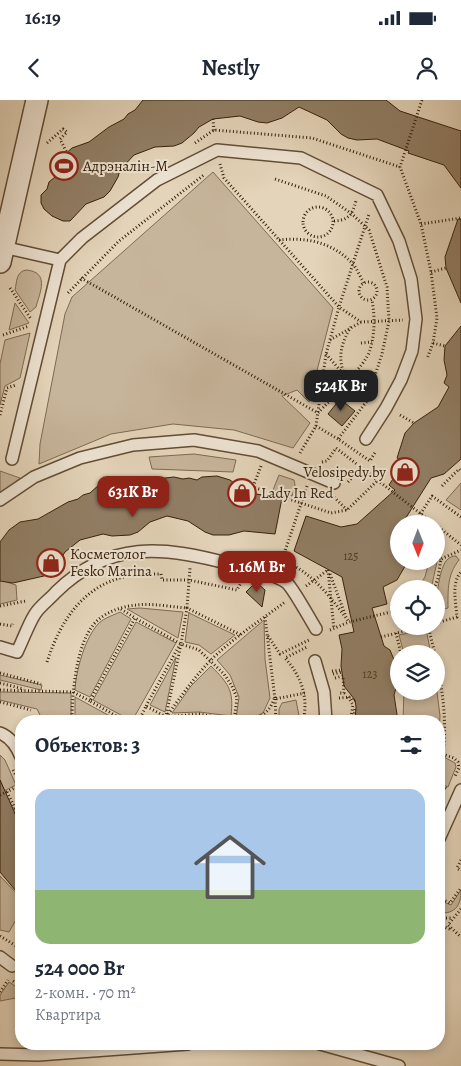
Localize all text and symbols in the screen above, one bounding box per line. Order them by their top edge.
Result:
text: 16:19 [25,5,61,31]
text: Nestly [201,53,260,83]
icon: back [20,54,48,82]
icon: person [413,54,441,82]
sports icon: Адрэналін-М [49,151,79,181]
place label: Адрэналін-М [82,156,168,176]
pin: 524K Br [295,370,387,412]
text: 524K Br [315,375,367,397]
shop icon: Velosipedy.by [390,457,420,487]
place label: Velosipedy.by [302,462,386,482]
pin: 631K Br [87,476,179,518]
shop icon: Lady In Red [227,478,257,508]
text: 631K Br [108,481,158,503]
place label: Lady In Red [261,483,334,503]
north arrow [390,515,445,570]
map controls [390,515,445,700]
place label: Косметолог Fesko Marina [70,544,152,581]
shop icon: Косметолог Fesko Marina [36,548,66,578]
house number: 125 [344,548,358,564]
pin: 1.16M Br [205,550,309,593]
text: 1.16M Br [229,556,285,578]
button: locate [390,580,445,635]
button: layers [390,645,445,700]
house number: 123 [363,666,377,682]
text: Объектов: 3 [35,731,140,759]
icon: filters [397,731,425,759]
icon: home [185,822,275,912]
text: 524 000 Br [35,954,125,982]
text: 2-комн. · 70 m² [35,982,136,1004]
text: Квартира [35,1004,101,1026]

